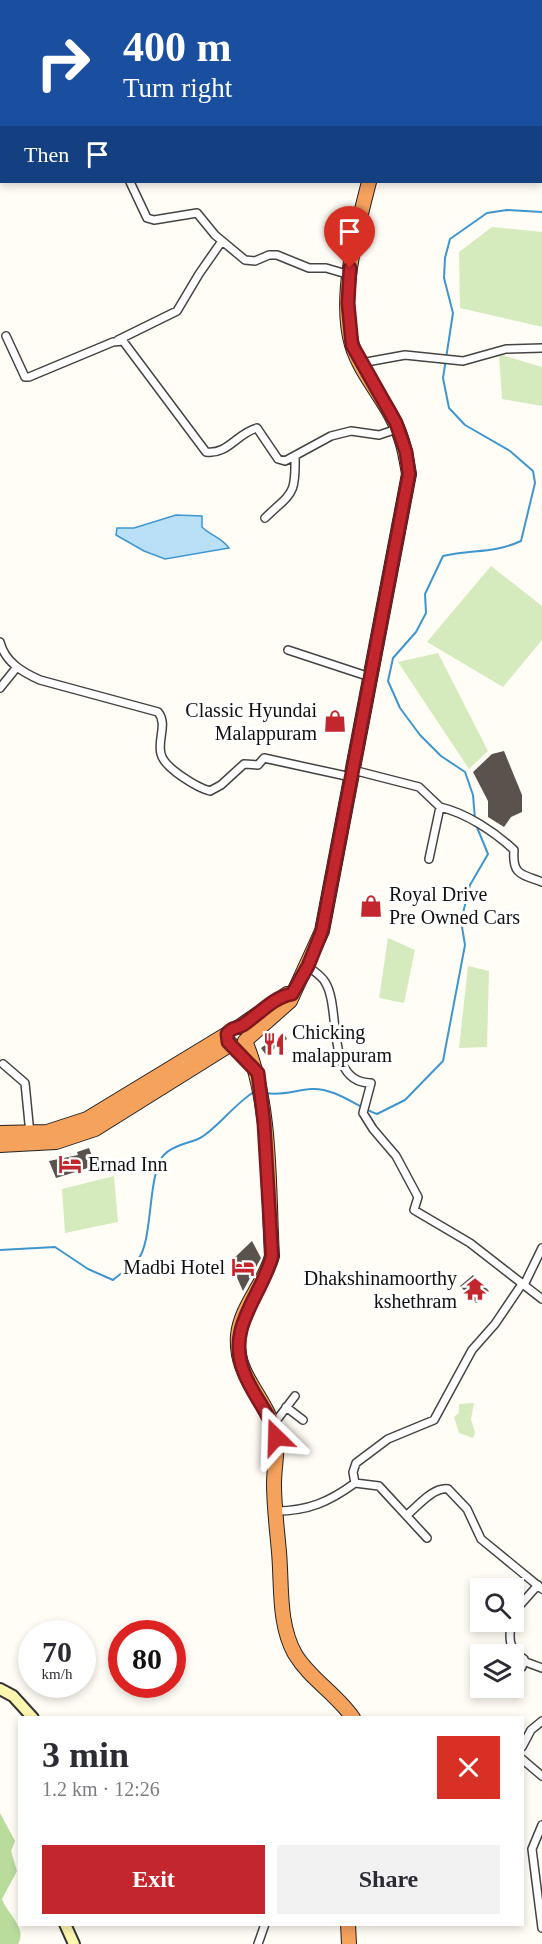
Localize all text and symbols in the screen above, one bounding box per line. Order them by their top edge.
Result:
icon: right [24,24,102,102]
text: 400 m [123,24,232,70]
text: Turn right [123,73,232,103]
icon: arrive [81,138,114,171]
text: Then [24,142,69,167]
pin [324,206,375,268]
icon: arrive [333,215,366,248]
place label: Classic Hyundai Malappuram [185,699,317,745]
shop icon: Classic Hyundai Malappuram [322,708,348,734]
place label: Royal Drive Pre Owned Cars [389,883,520,928]
shop icon: Royal Drive Pre Owned Cars [358,893,384,919]
place label: Chicking malappuram [292,1021,392,1067]
restaurant icon: Chicking malappuram [261,1031,287,1057]
hotel icon: Ernad Inn [57,1151,83,1177]
place label: Ernad Inn [88,1153,167,1175]
hotel icon: Madbi Hotel [230,1254,256,1280]
place label: Madbi Hotel [123,1256,225,1278]
place label: Dhakshinamoorthy kshethram [304,1267,457,1312]
temple icon: Dhakshinamoorthy kshethram [462,1276,488,1302]
position arrow [244,1405,308,1469]
map controls [470,1578,524,1698]
button: search [470,1578,524,1632]
speed limit sign: 80 [108,1620,186,1698]
text: 70 [42,1635,72,1668]
button: layers [470,1644,524,1698]
text: km/h [42,1666,72,1682]
text: 3 min [42,1735,129,1775]
button: close [437,1736,500,1799]
text: 1.2 km · 12:26 [42,1778,160,1800]
button: Exit [42,1845,265,1914]
button: Share [277,1845,500,1914]

